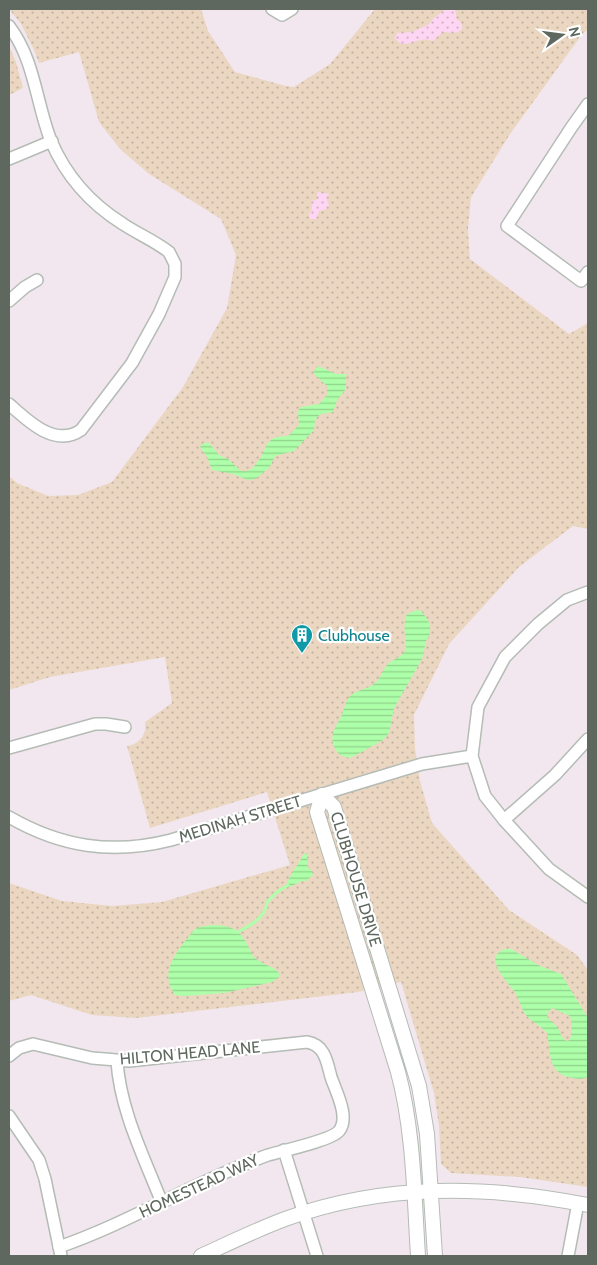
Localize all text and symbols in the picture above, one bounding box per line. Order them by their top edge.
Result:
north arrow [537,10,587,60]
text: N [565,25,585,39]
building icon: Clubhouse [290,623,314,654]
place label: Clubhouse [318,626,390,645]
street label: MEDINAH STREET [176,791,304,847]
street label: CLUBHOUSE DRIVE [326,809,386,949]
street label: HILTON HEAD LANE [119,1037,261,1069]
street label: HOMESTEAD WAY [136,1150,263,1222]

